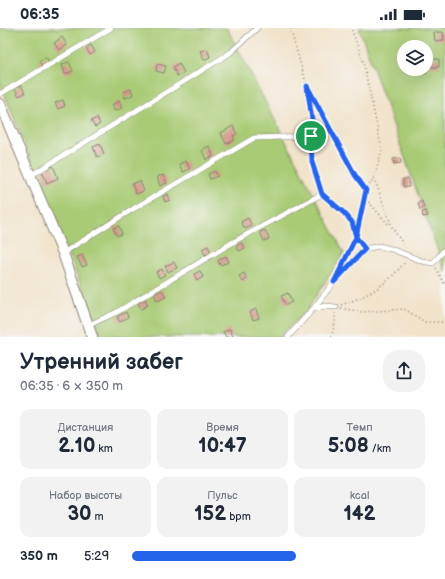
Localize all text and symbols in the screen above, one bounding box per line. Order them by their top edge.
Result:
text: 06:35 [20,5,59,24]
map controls [397,40,433,76]
button: layers [397,40,433,76]
pin [294,119,328,153]
icon: arrive [300,125,322,147]
text: Утренний забег [20,349,183,376]
button: share [383,350,425,392]
text: 06:35 · 6 × 350 m [20,378,123,394]
text: Дистанция [58,421,113,434]
text: Время [206,421,239,434]
text: Темп [346,421,373,434]
text: 2.10 [58,434,95,458]
text: 10:47 [198,434,247,458]
text: 5:08 [328,434,369,458]
text: km [95,442,113,455]
text: /km [369,442,391,455]
text: Набор высоты [49,489,122,502]
text: Пульс [207,489,238,502]
text: kcal [350,489,369,502]
text: 30 [67,502,92,526]
text: 152 [194,502,226,526]
text: 142 [343,502,376,526]
text: m [92,510,104,523]
text: bpm [226,510,251,523]
text: 350 m [20,548,58,564]
text: 5:29 [84,548,109,564]

